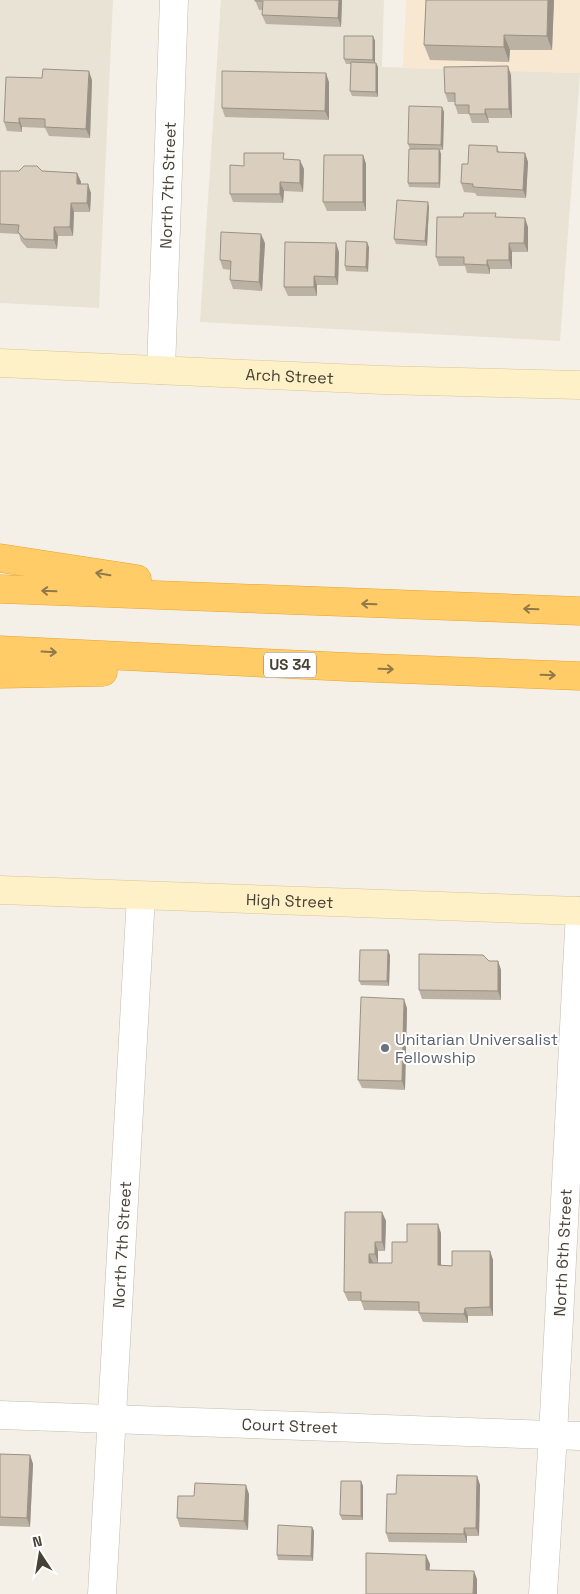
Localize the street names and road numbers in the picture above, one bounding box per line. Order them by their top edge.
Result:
street label: North 7th Street [155,121,181,249]
street label: Arch Street [245,364,334,389]
road number: US 34 [264,652,316,678]
street label: High Street [246,889,334,913]
street label: North 7th Street [108,1181,136,1309]
street label: North 6th Street [549,1188,577,1317]
street label: Court Street [241,1414,338,1438]

